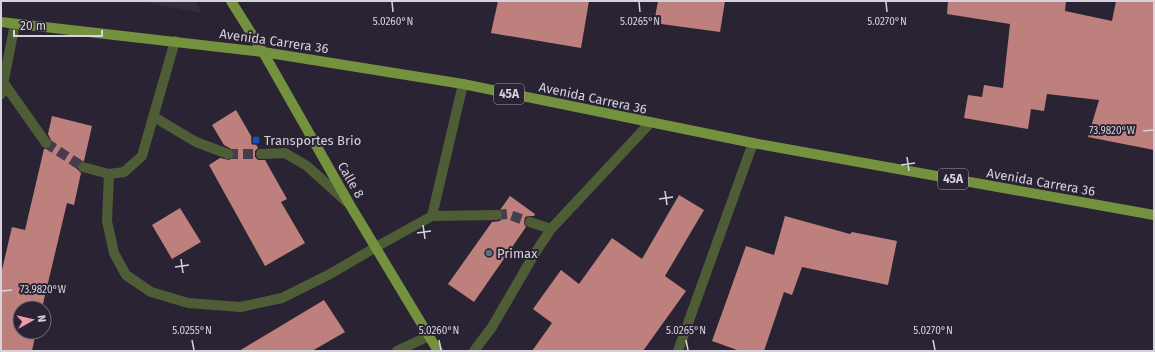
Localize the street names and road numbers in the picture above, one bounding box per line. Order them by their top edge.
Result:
street label: Avenida Carrera 36 [219,26,330,56]
street label: Avenida Carrera 36 [538,79,648,117]
road number: 45A [494,84,524,104]
street label: Calle 8 [335,159,367,201]
street label: Avenida Carrera 36 [986,165,1096,199]
road number: 45A [938,169,968,189]

